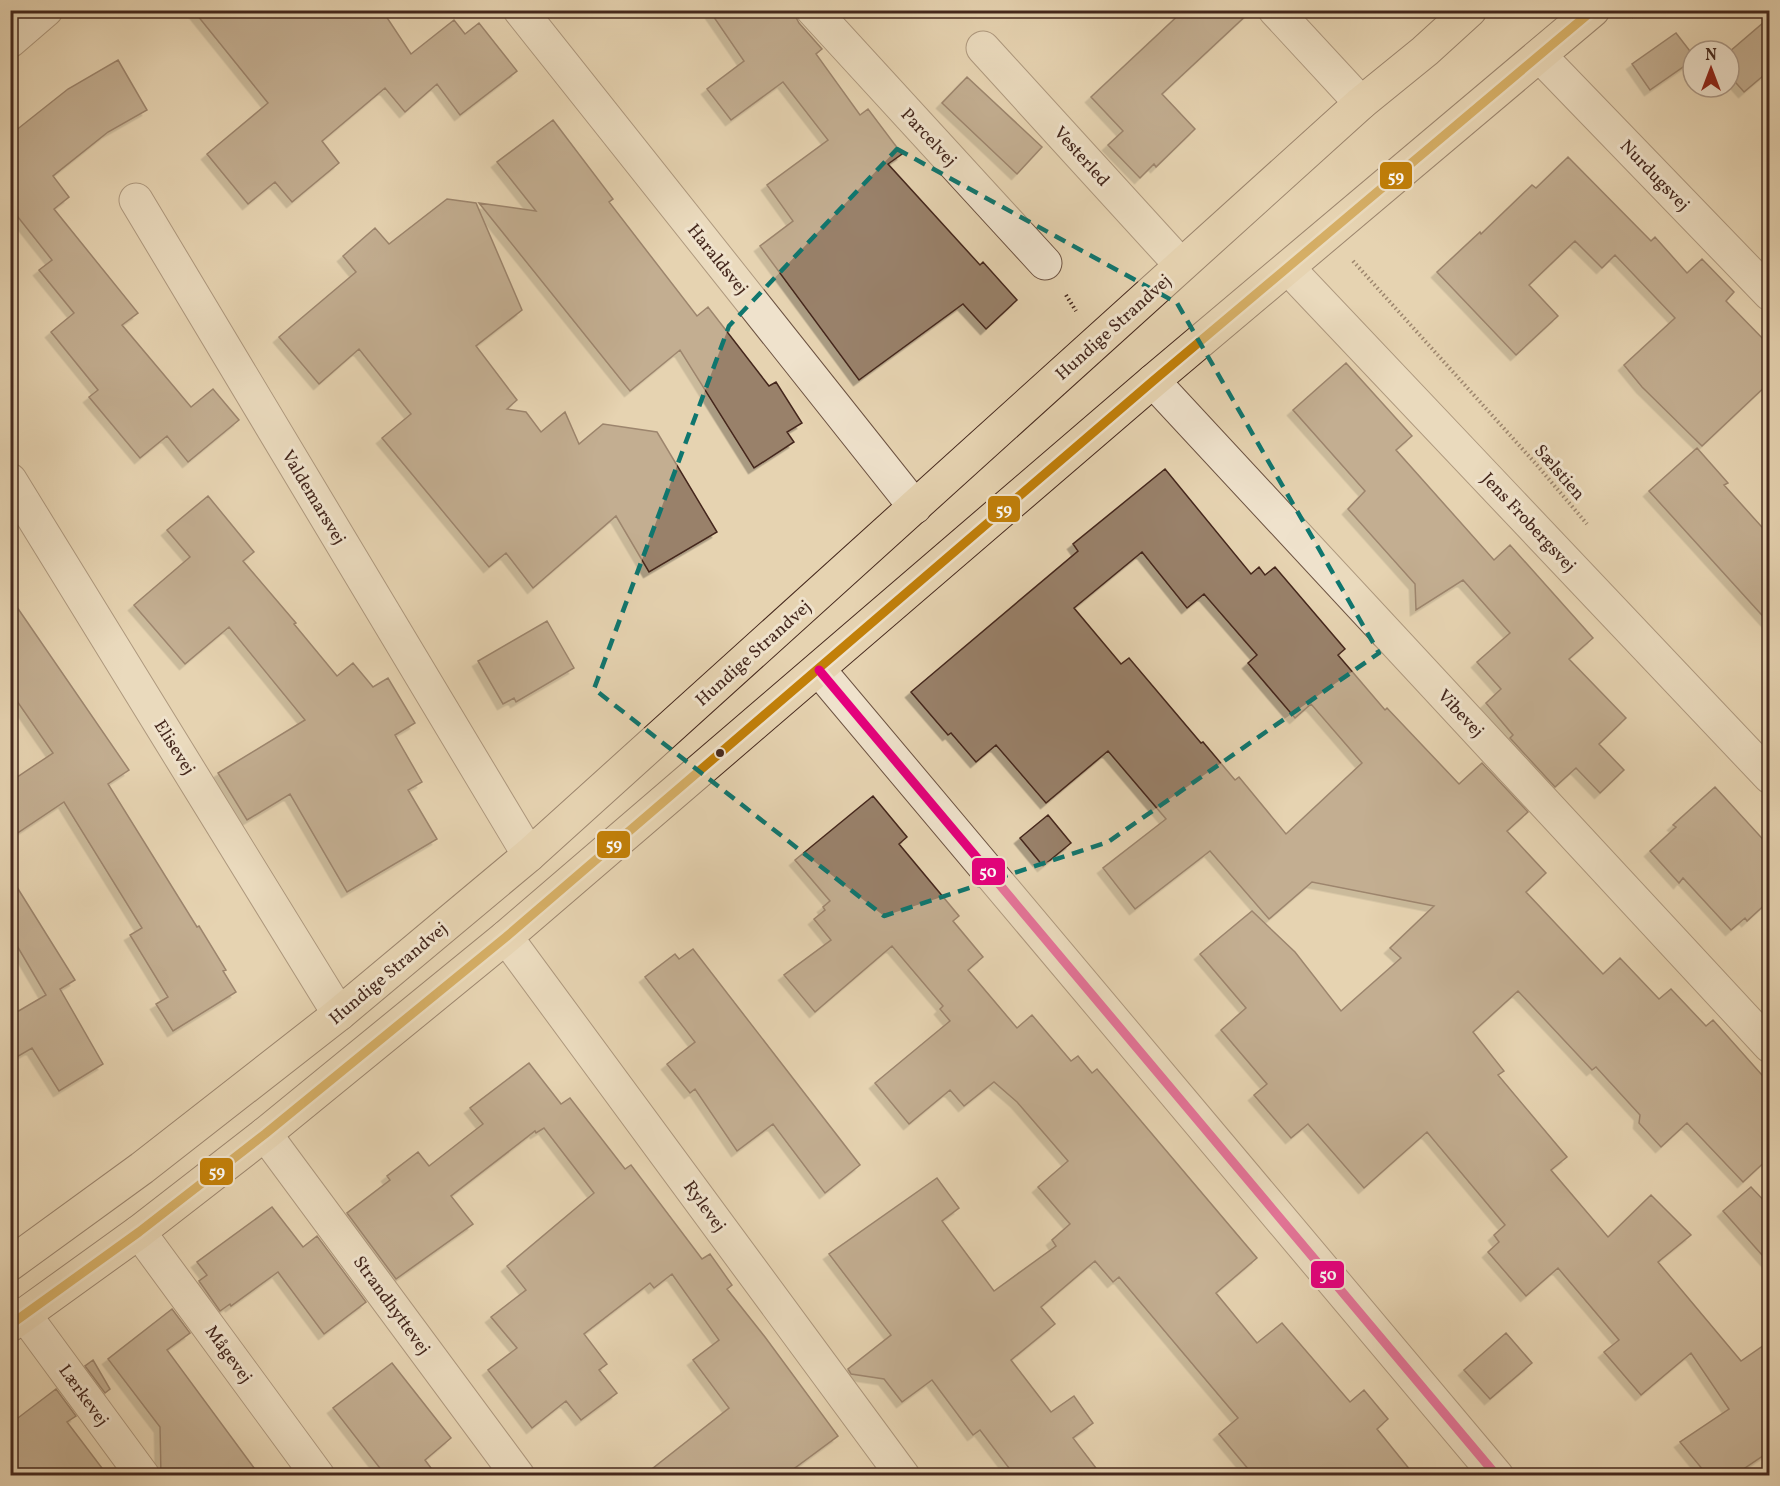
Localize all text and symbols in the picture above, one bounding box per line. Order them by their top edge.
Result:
north arrow [1681,39,1741,99]
text: N [1705,45,1717,67]
street label: Parcelvej [894,103,962,173]
street label: Vesterled [1047,121,1115,193]
street label: Nurdugsvej [1613,135,1694,217]
line badge: 59 [1379,161,1413,190]
text: 59 [1388,167,1404,189]
street label: Haraldsvej [680,219,753,301]
street label: Hundige Strandvej [1051,269,1177,387]
street label: Sælstien [1528,440,1590,507]
street label: Valdemarsvej [275,446,351,550]
street label: Jens Frobergsvej [1475,468,1581,579]
line badge: 59 [987,495,1021,523]
text: 59 [996,500,1012,522]
street label: Hundige Strandvej [691,595,817,713]
street label: Vibevej [1431,684,1489,744]
street label: Elisevej [147,715,200,780]
unlabelled marker [714,747,726,759]
line badge: 59 [596,830,631,859]
text: 59 [606,835,622,857]
line badge: 50 [971,857,1006,886]
text: 50 [979,862,997,884]
street label: Hundige Strandvej [324,917,454,1031]
line badge: 59 [199,1157,234,1186]
text: 59 [209,1162,225,1184]
street label: Rylevej [677,1176,731,1238]
street label: Strandhyttevej [346,1251,435,1361]
line badge: 50 [1310,1260,1345,1289]
text: 50 [1319,1265,1337,1287]
street label: Mågevej [198,1321,257,1389]
street label: Lærkevej [52,1360,114,1432]

